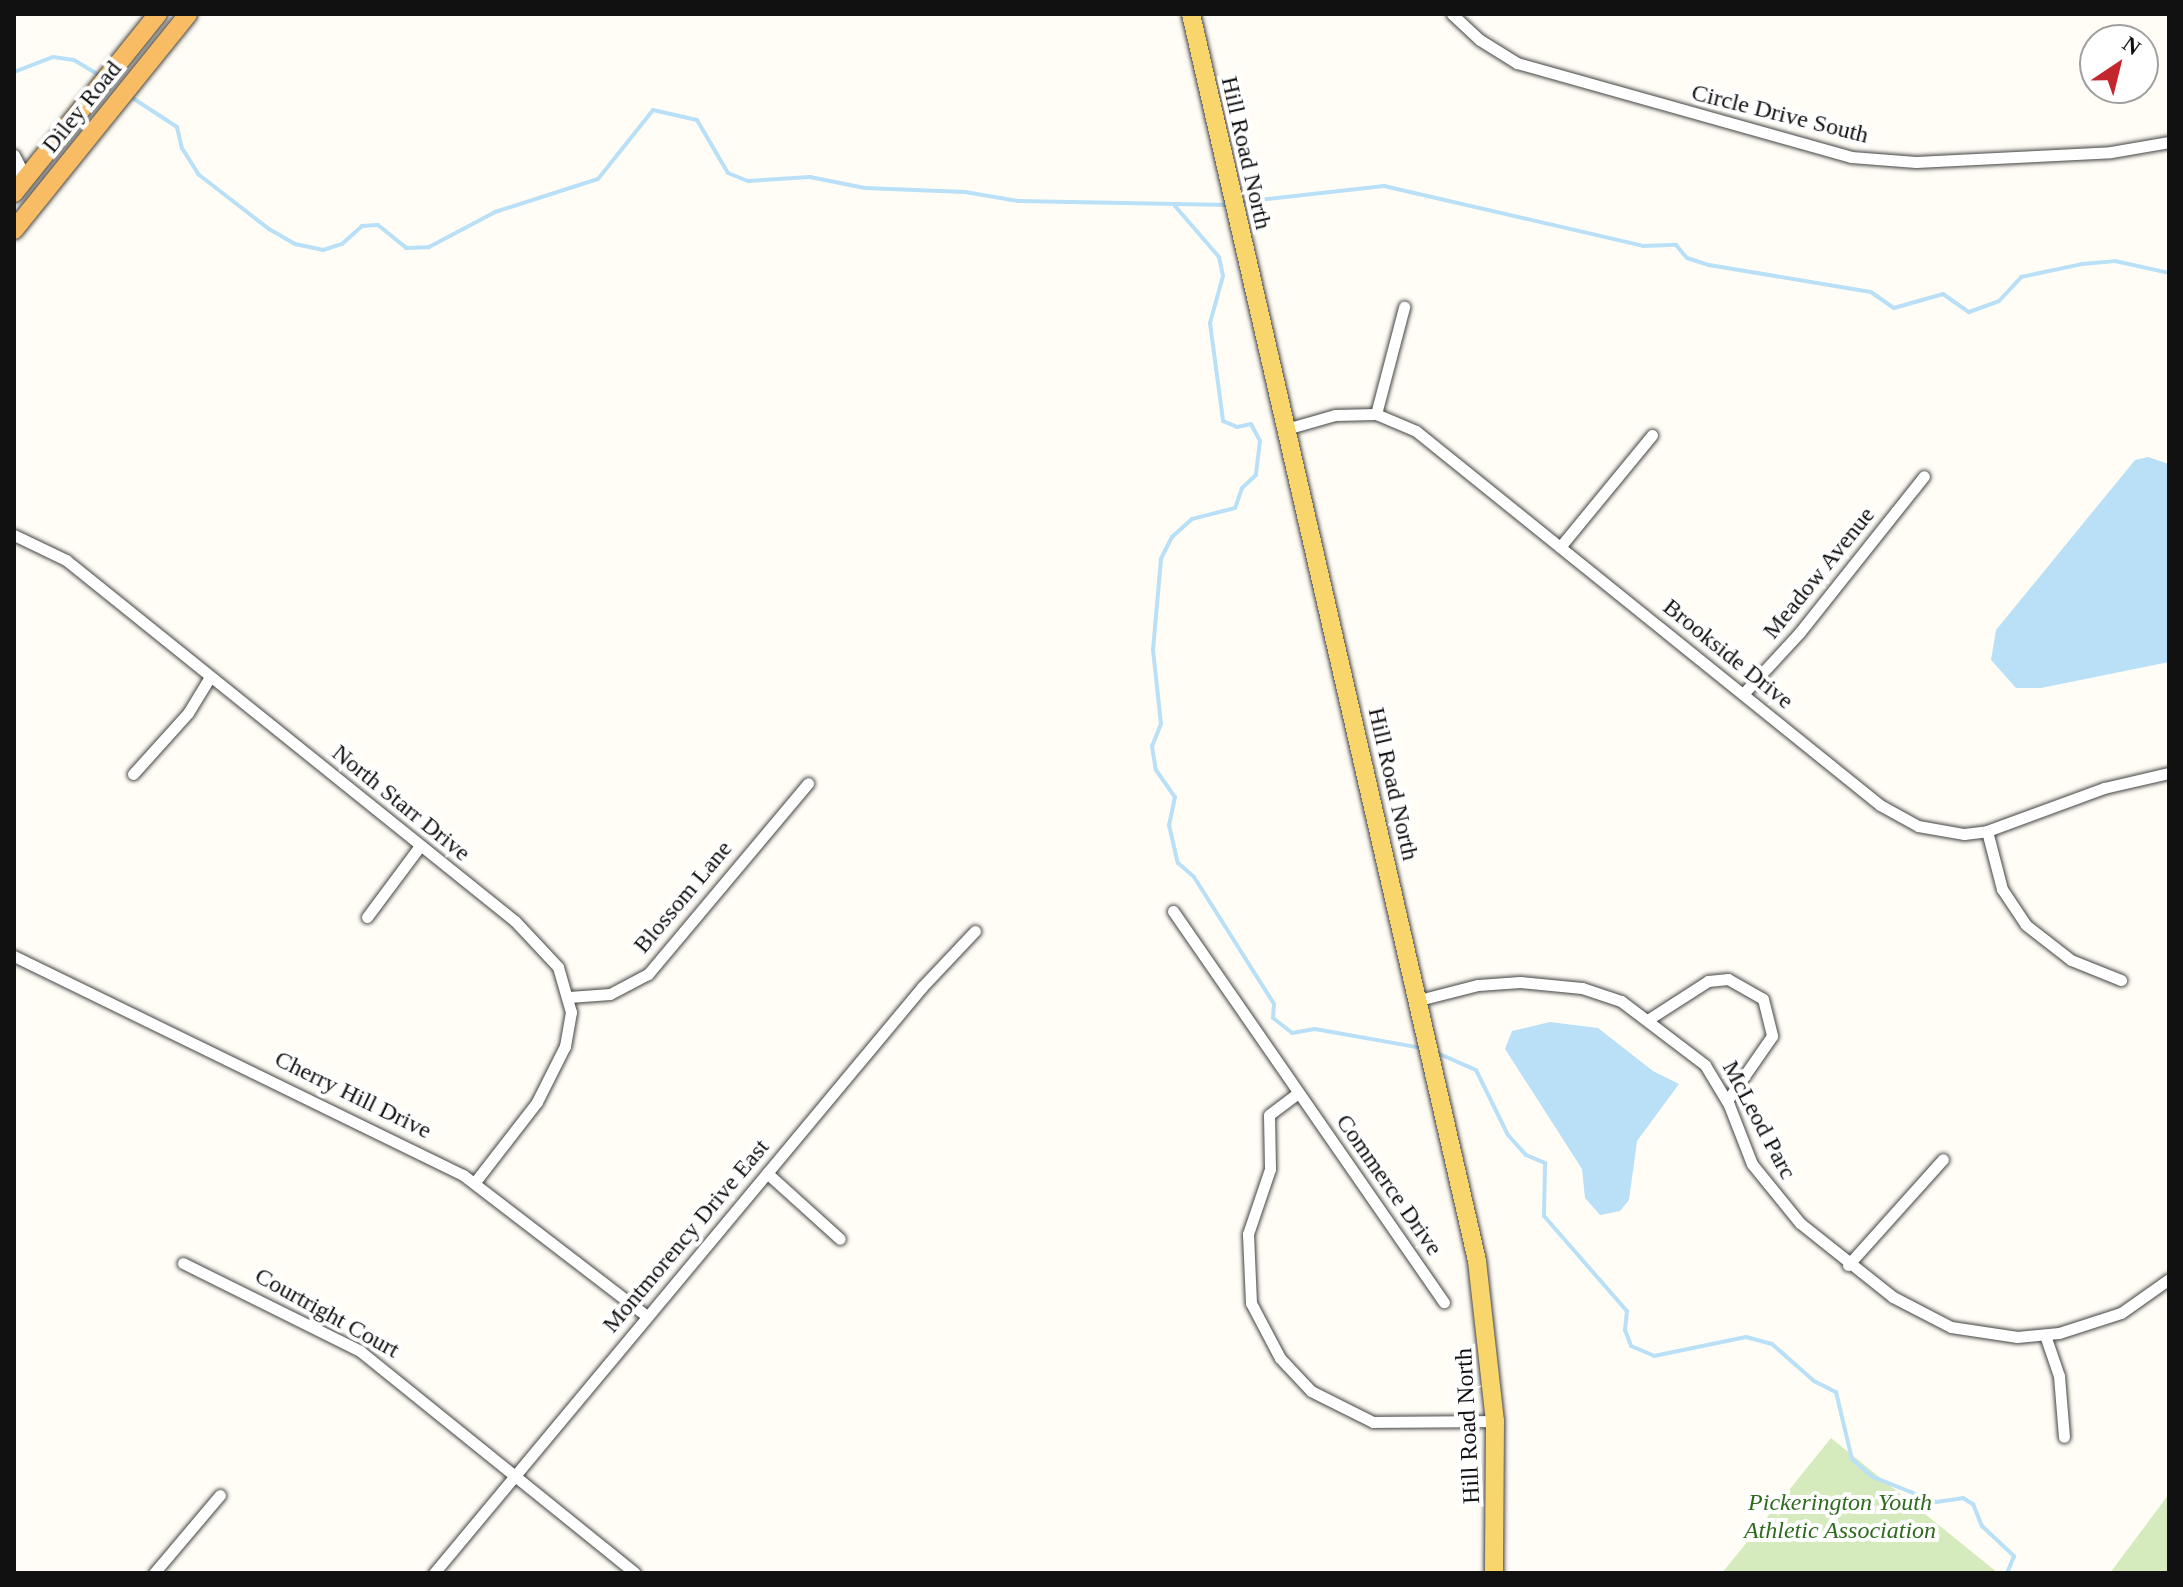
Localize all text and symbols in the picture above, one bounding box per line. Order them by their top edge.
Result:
north arrow [2079,24,2159,104]
text: N [2118,31,2146,60]
street label: Diley Road [36,55,128,159]
street label: Hill Road North [1214,74,1278,232]
street label: Circle Drive South [1689,78,1871,150]
street label: Meadow Avenue [1757,501,1881,645]
street label: Brookside Drive [1657,593,1799,715]
street label: Hill Road North [1361,705,1425,863]
street label: North Starr Drive [326,739,476,867]
street label: Blossom Lane [628,835,738,959]
street label: Cherry Hill Drive [270,1045,436,1145]
street label: McLeod Parc [1716,1056,1802,1184]
street label: Commerce Drive [1330,1109,1448,1261]
street label: Montmorency Drive East [597,1133,775,1339]
street label: Courtright Court [250,1261,404,1365]
street label: Hill Road North [1450,1347,1486,1505]
park label: Pickerington Youth Athletic Association [1744,1489,1936,1545]

